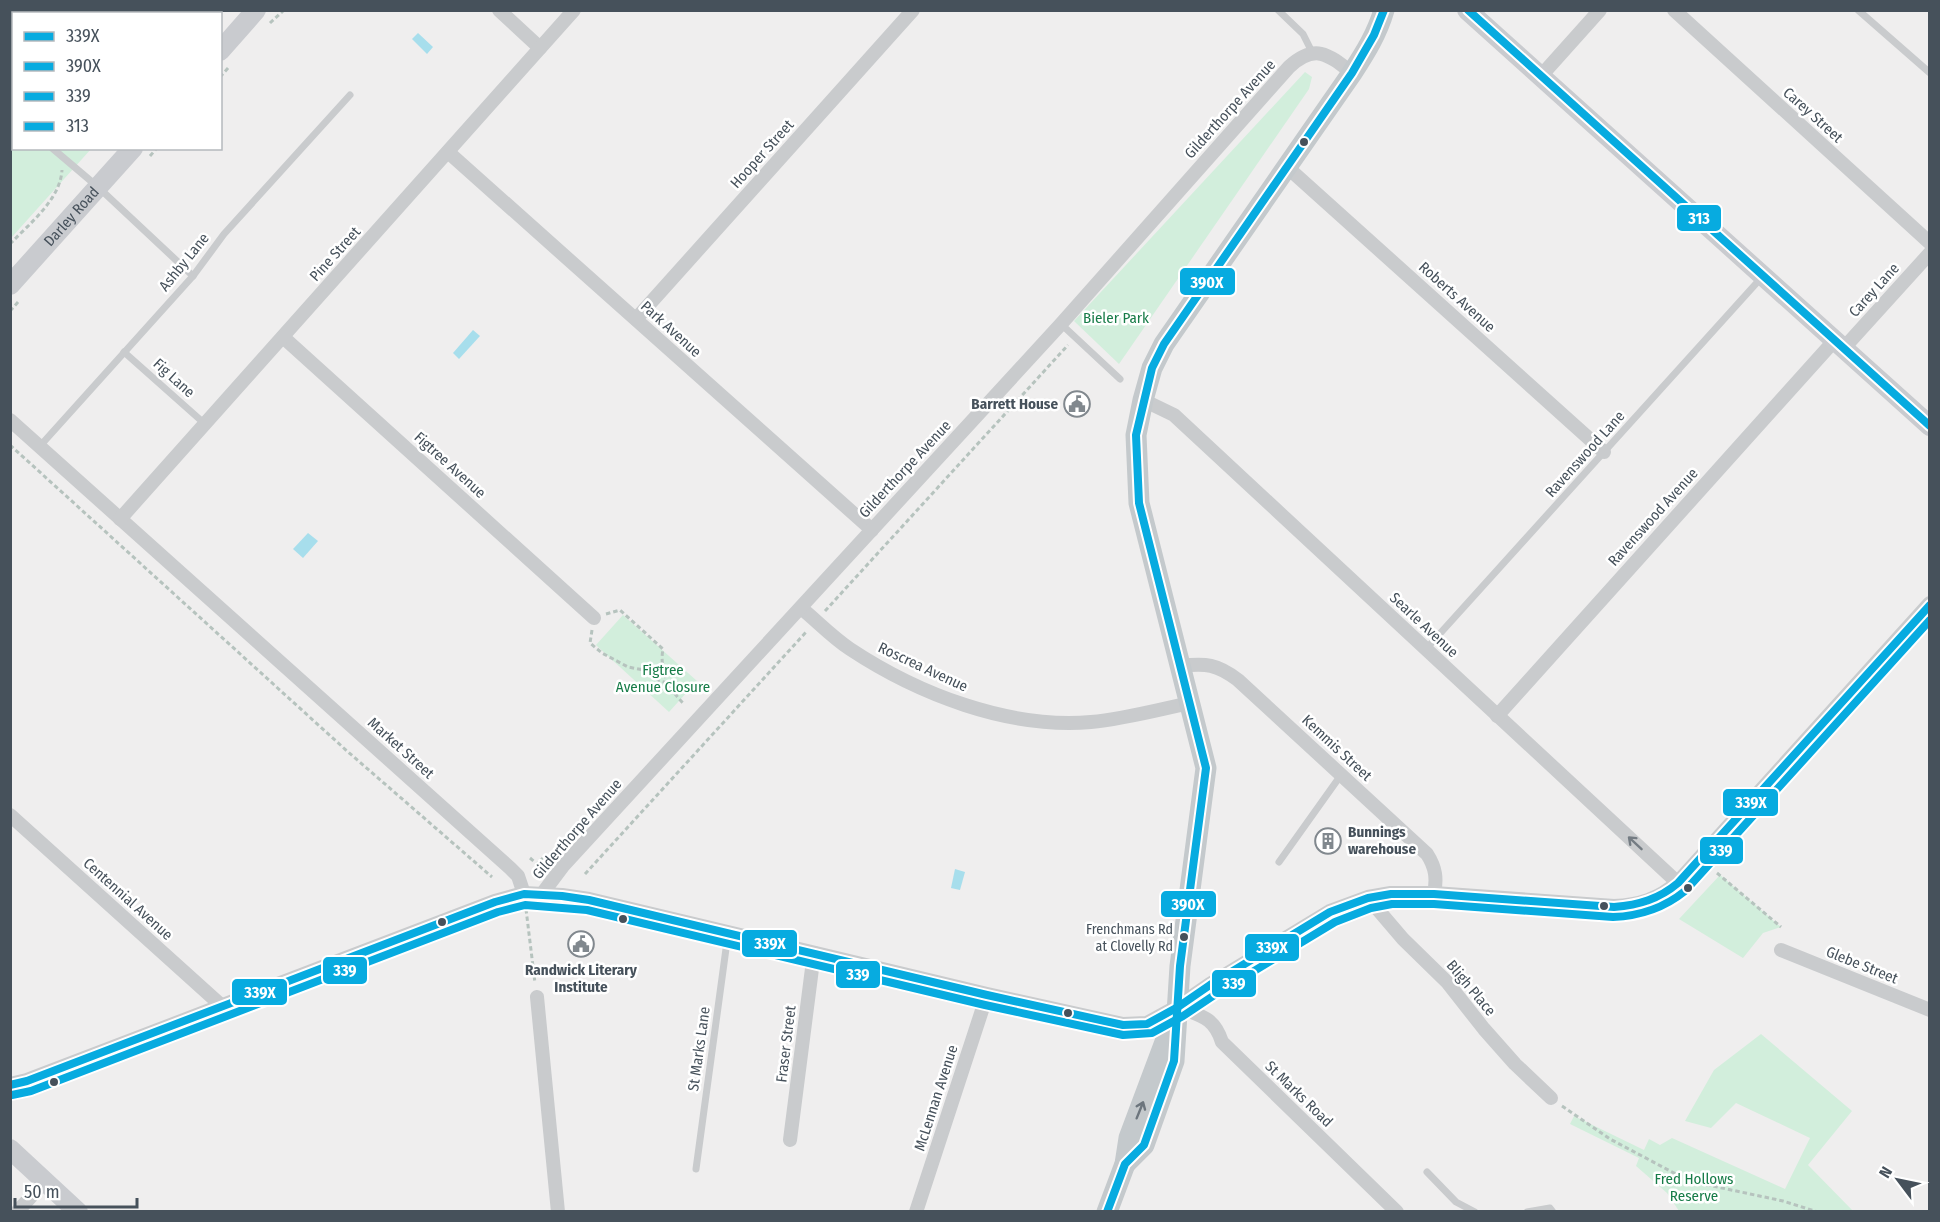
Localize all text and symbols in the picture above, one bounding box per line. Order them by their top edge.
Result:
legend [12,12,222,150]
text: 339X [66,25,100,47]
text: 390X [66,55,101,77]
street label: Gilderthorpe Avenue [1181,56,1279,162]
street label: Carey Street [1779,84,1847,147]
text: 339 [66,85,91,107]
text: 313 [66,115,89,137]
street label: Hooper Street [727,116,797,192]
unlabelled marker [1298,136,1310,148]
street label: Darley Road [40,183,103,250]
line badge: 313 [1676,204,1722,232]
text: 313 [1687,209,1710,228]
street label: Pine Street [306,223,364,285]
street label: Ashby Lane [155,229,213,295]
street label: Roberts Avenue [1415,258,1499,336]
street label: Carey Lane [1845,259,1903,321]
line badge: 390X [1179,267,1236,296]
text: 390X [1190,273,1224,292]
street label: Park Avenue [637,297,705,361]
park label: Bieler Park [1083,309,1149,327]
street label: Fig Lane [150,355,198,401]
public building icon: Barrett House [1062,389,1092,419]
place label: Barrett House [971,395,1058,413]
street label: Ravenswood Lane [1542,407,1628,501]
street label: Gilderthorpe Avenue [855,416,955,522]
street label: Figtree Avenue [411,428,489,502]
street label: Ravenswood Avenue [1604,464,1702,570]
street label: Searle Avenue [1386,589,1462,661]
street label: Roscrea Avenue [875,638,971,696]
park label: Figtree Avenue Closure [616,661,710,696]
street label: Kemmis Street [1298,711,1376,785]
street label: Market Street [364,714,438,782]
street label: Gilderthorpe Avenue [529,775,625,883]
line badge: 339X [1722,788,1779,817]
text: 339X [1734,793,1767,812]
place label: Bunnings warehouse [1348,823,1416,858]
building icon: Bunnings warehouse [1313,826,1343,856]
one-way arrow [1627,836,1642,850]
line badge: 339 [1699,836,1744,865]
text: 339 [1708,841,1733,860]
street label: Centennial Avenue [80,854,176,944]
unlabelled marker [1682,882,1694,894]
line badge: 390X [1160,890,1217,918]
text: 390X [1171,895,1205,914]
unlabelled marker [1598,900,1610,912]
unlabelled marker [617,913,629,925]
unlabelled marker [436,916,448,928]
place label: Frenchmans Rd at Clovelly Rd [1086,921,1173,955]
public building icon: Randwick Literary Institute [566,929,596,959]
line badge: 339X [741,929,798,958]
marker: Frenchmans Rd at Clovelly Rd [1178,931,1190,943]
line badge: 339X [1244,933,1300,962]
text: 339X [753,934,786,953]
text: 339X [1255,938,1288,957]
street label: Glebe Street [1824,942,1901,988]
line badge: 339 [322,956,368,985]
street label: Bligh Place [1443,957,1499,1019]
line badge: 339 [835,960,881,989]
text: 339 [332,961,357,980]
place label: Randwick Literary Institute [525,961,638,996]
text: 339 [845,965,870,984]
line badge: 339 [1211,969,1257,998]
text: 339 [1221,974,1246,993]
line badge: 339X [231,978,288,1006]
text: 339X [243,983,276,1002]
street label: Fraser Street [772,1004,800,1084]
street label: St Marks Lane [684,1006,714,1092]
unlabelled marker [1062,1007,1074,1019]
street label: McLennan Avenue [910,1043,962,1153]
street label: St Marks Road [1261,1057,1337,1131]
unlabelled marker [48,1076,60,1088]
one-way arrow [1135,1102,1146,1120]
north arrow [1868,1150,1928,1210]
text: N [1875,1163,1896,1181]
park label: Fred Hollows Reserve [1655,1170,1733,1205]
scale bar [15,1171,136,1209]
text: 50 m [24,1181,60,1203]

